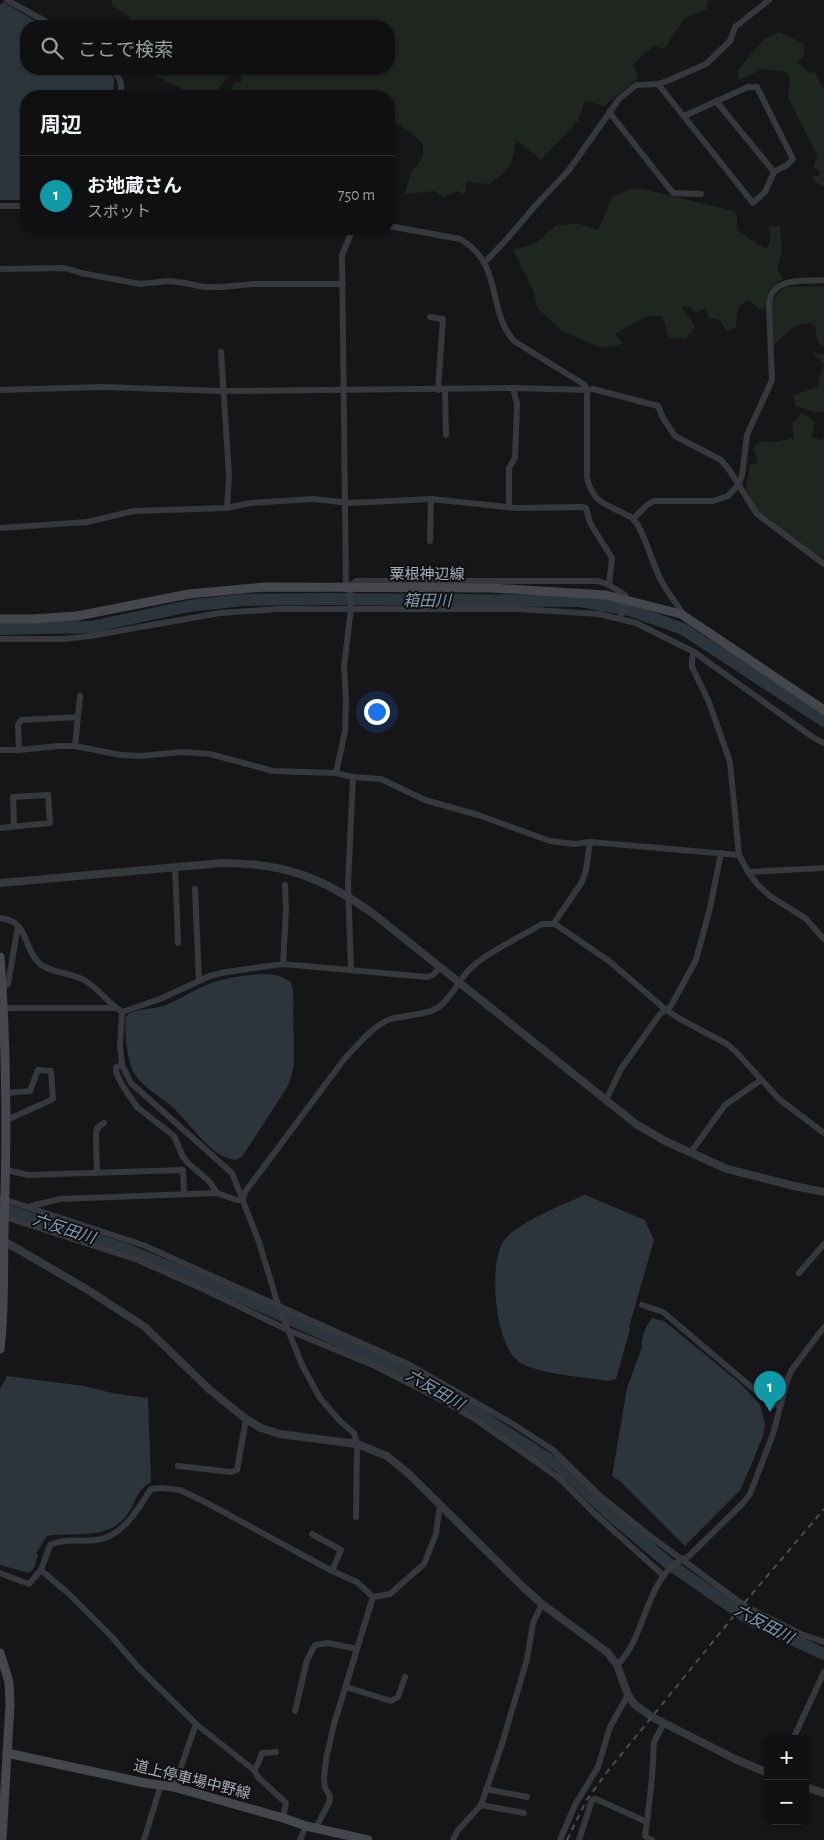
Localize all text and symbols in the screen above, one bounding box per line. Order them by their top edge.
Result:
search box [20,20,395,75]
icon: search [38,34,66,62]
text: ここで検索 [78,41,173,60]
text: 周辺 [40,115,82,136]
text: お地蔵さん [87,177,182,196]
text: 1 [53,187,59,203]
text: 750 m [338,187,375,203]
text: スポット [87,204,151,220]
street label: 粟根神辺線 [389,566,465,582]
water label: 箱田川 [403,592,453,609]
your location [364,699,390,725]
water label: 六反田川 [31,1211,99,1247]
water label: 六反田川 [403,1366,469,1414]
pin: 1 [754,1371,786,1412]
water label: 六反田川 [732,1601,798,1647]
map controls [764,1735,809,1825]
button: + [764,1735,809,1780]
street label: 道上停車場中野線 [132,1757,252,1802]
button: − [764,1780,809,1825]

